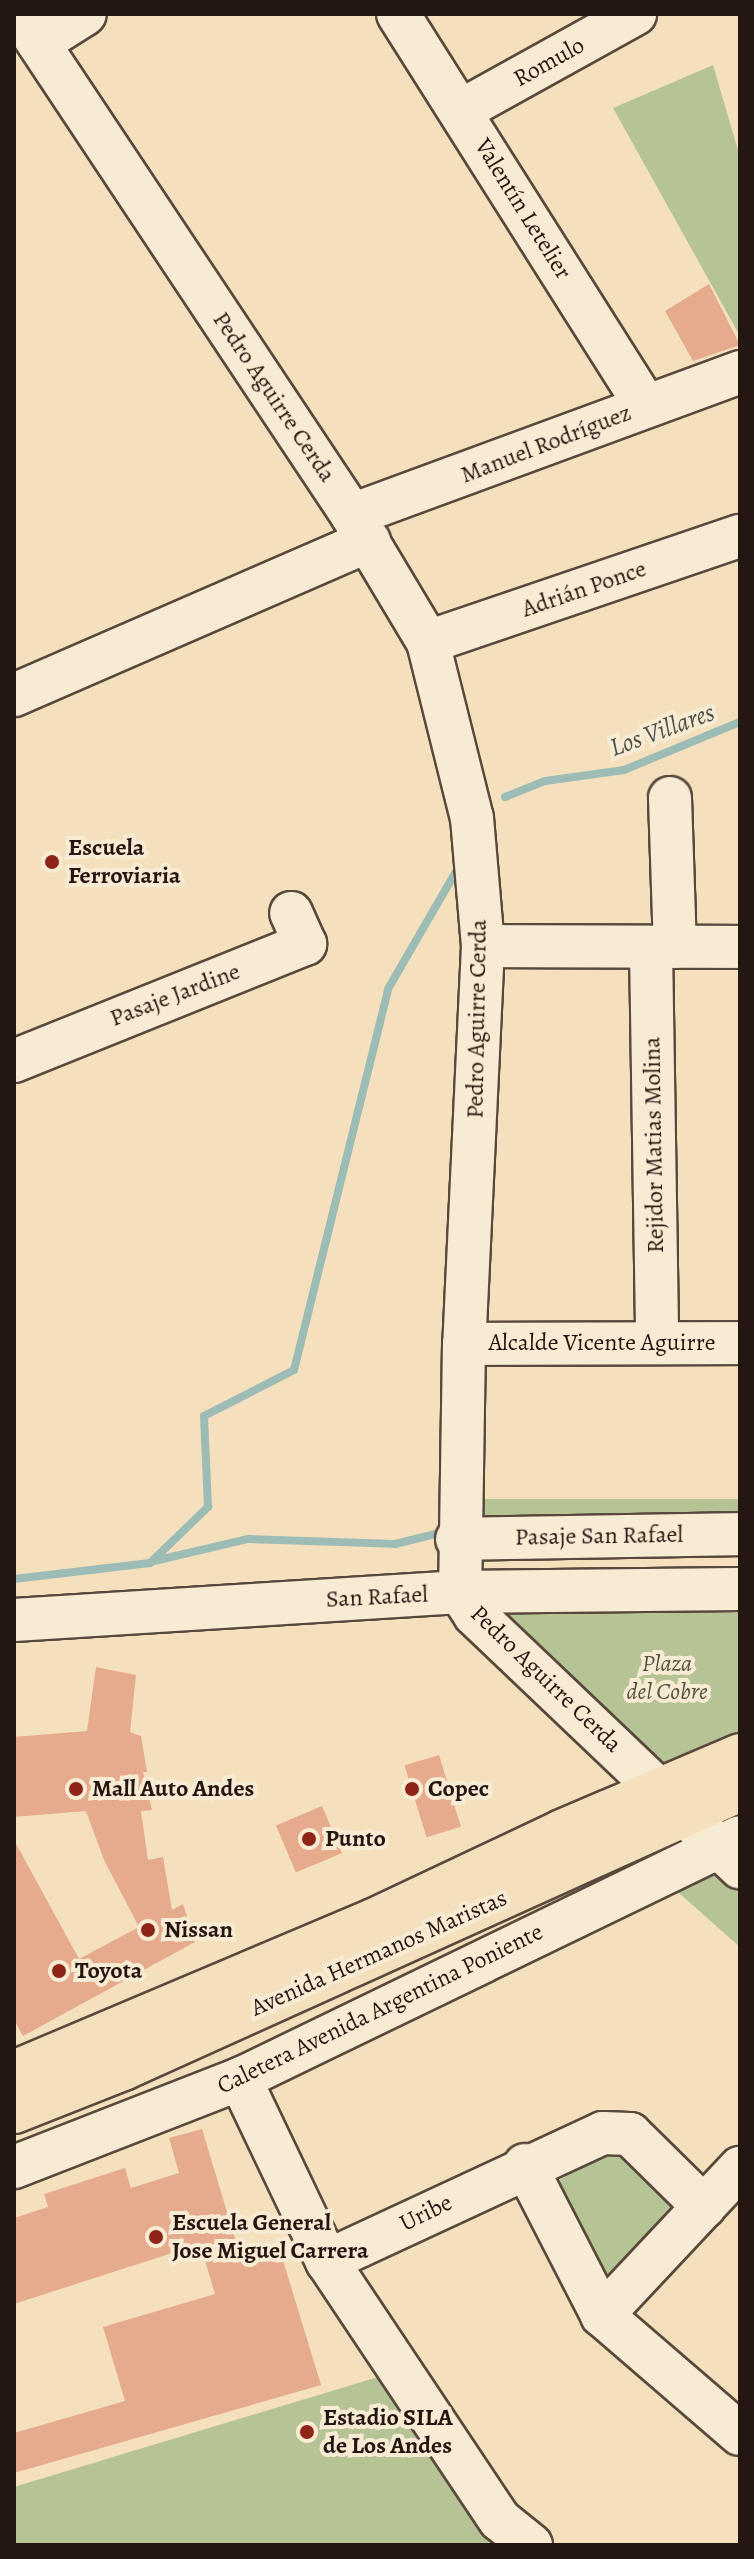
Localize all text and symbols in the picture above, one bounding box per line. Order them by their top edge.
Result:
street label: Romulo [508,31,590,93]
street label: Valentín Letelier [468,133,578,285]
street label: Pedro Aguirre Cerda [206,306,342,488]
street label: Manuel Rodríguez [457,398,635,490]
street label: Adrián Ponce [518,554,650,624]
water label: Los Villares [605,697,719,763]
place label: Escuela Ferroviaria [68,834,180,890]
marker: Escuela Ferroviaria [43,853,61,871]
street label: Pedro Aguirre Cerda [461,919,493,1119]
street label: Pasaje Jardine [106,957,244,1033]
street label: Rejidor Matias Molina [638,1036,670,1254]
street label: Alcalde Vicente Aguirre [488,1329,716,1357]
street label: Pasaje San Rafael [515,1520,683,1552]
street label: San Rafael [325,1580,429,1614]
street label: Pedro Aguirre Cerda [464,1599,628,1759]
park label: Plaza del Cobre [626,1650,708,1706]
place label: Mall Auto Andes [92,1775,254,1803]
place label: Copec [428,1775,489,1803]
marker: Mall Auto Andes [67,1780,85,1798]
marker: Copec [403,1780,421,1798]
place label: Punto [325,1825,386,1853]
marker: Punto [300,1830,318,1848]
street label: Avenida Hermanos Maristas [247,1883,511,2023]
place label: Nissan [164,1916,233,1944]
street label: Caletera Avenida Argentina Poniente [212,1917,548,2101]
marker: Nissan [139,1921,157,1939]
place label: Toyota [75,1957,142,1985]
marker: Toyota [50,1962,68,1980]
street label: Uribe [395,2188,457,2238]
place label: Escuela General Jose Miguel Carrera [172,2209,369,2265]
marker: Escuela General Jose Miguel Carrera [147,2228,165,2246]
place label: Estadio SILA de Los Andes [323,2404,453,2460]
marker: Estadio SILA de Los Andes [298,2423,316,2441]

